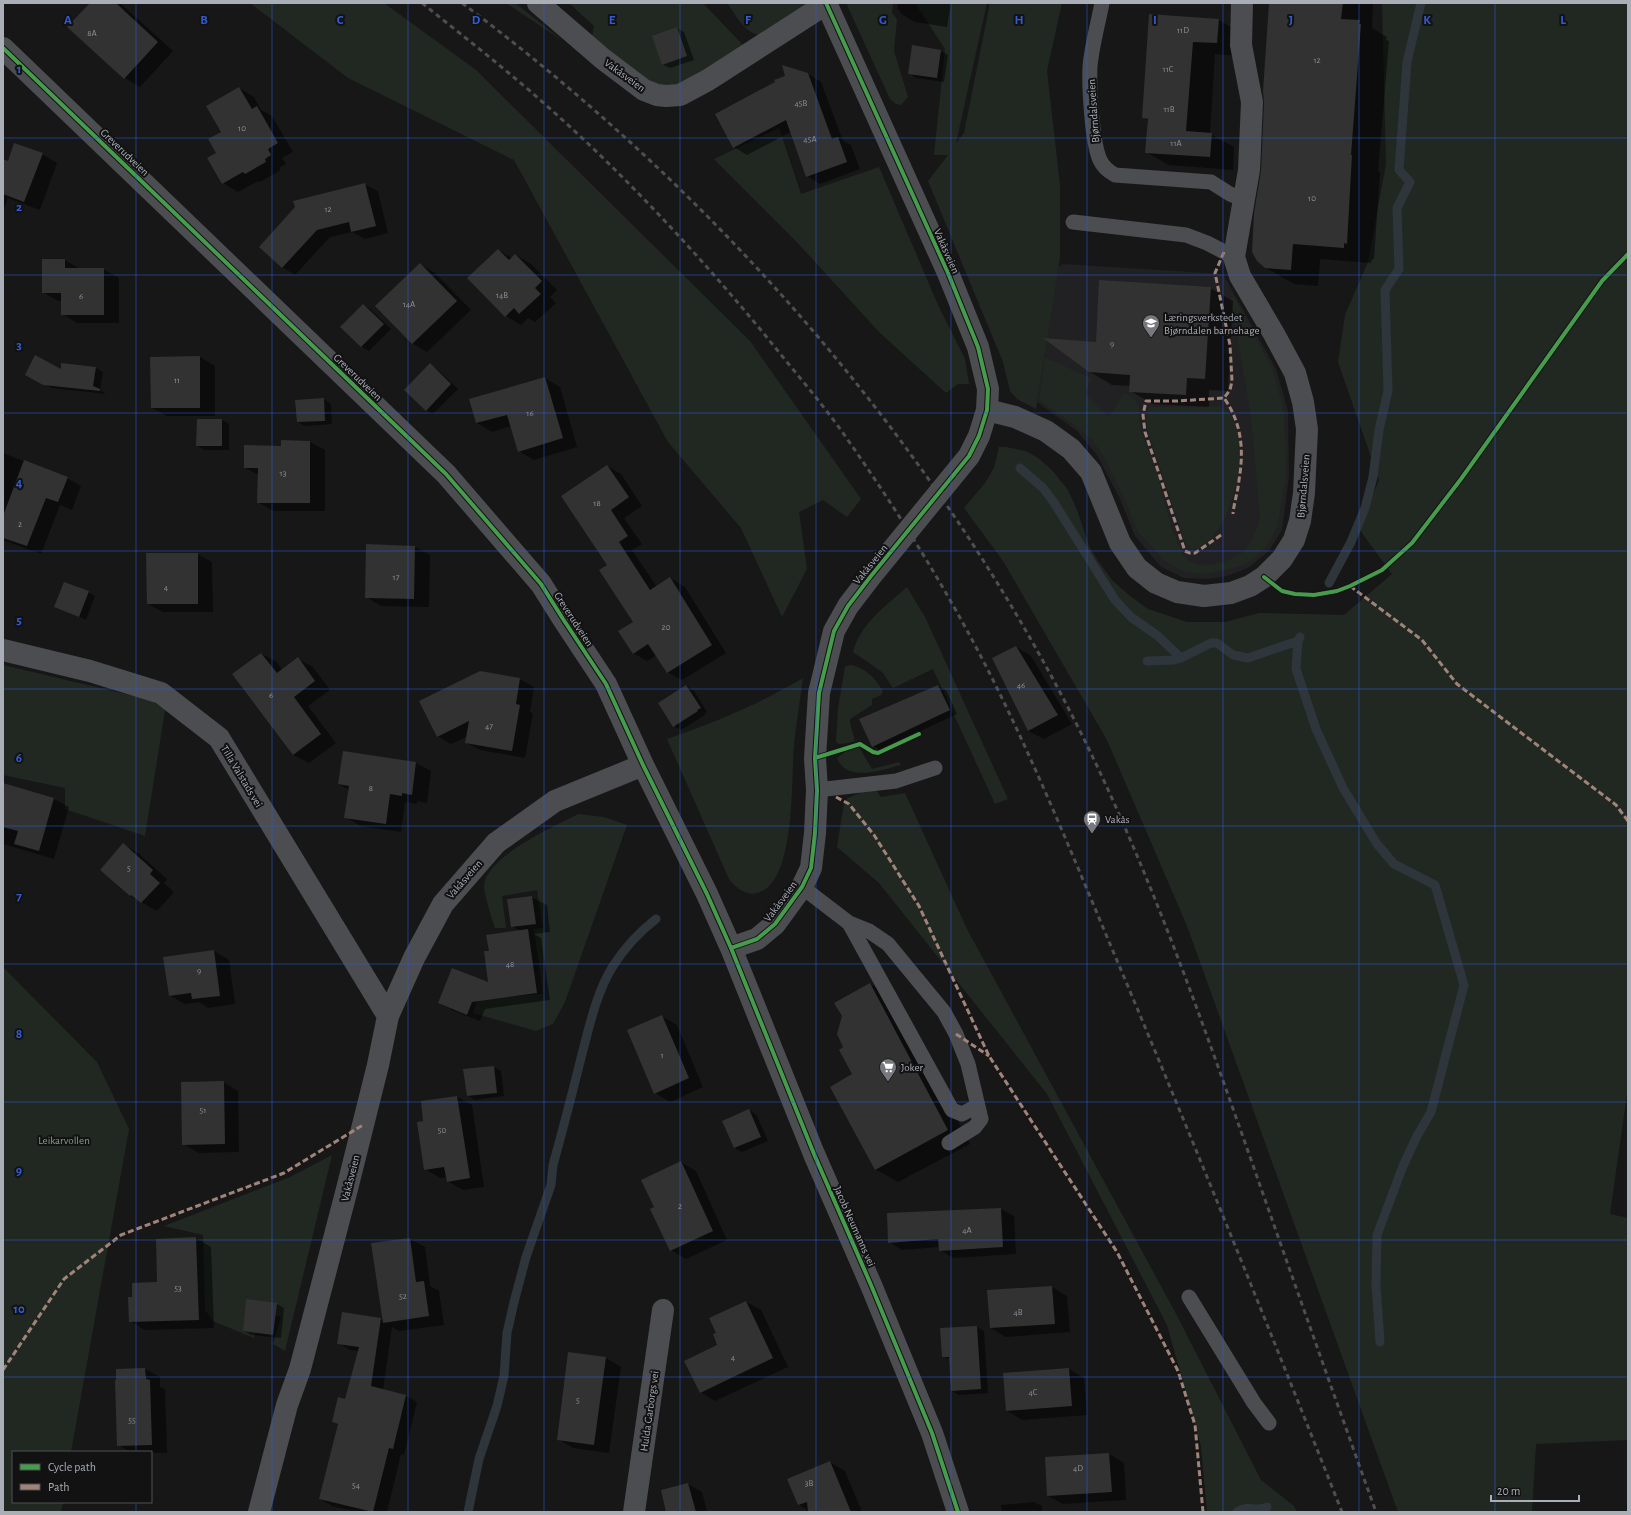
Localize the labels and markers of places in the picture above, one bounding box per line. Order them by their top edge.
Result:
place label: Læringsverkstedet Bjørndalen barnehage [1164,312,1260,336]
school or university icon: Læringsverkstedet Bjørndalen barnehage [1141,313,1161,338]
station icon: Vakås [1082,809,1102,834]
place label: Vakås [1105,814,1130,825]
supermarket icon: Joker [878,1057,898,1082]
place label: Joker [901,1062,924,1073]

